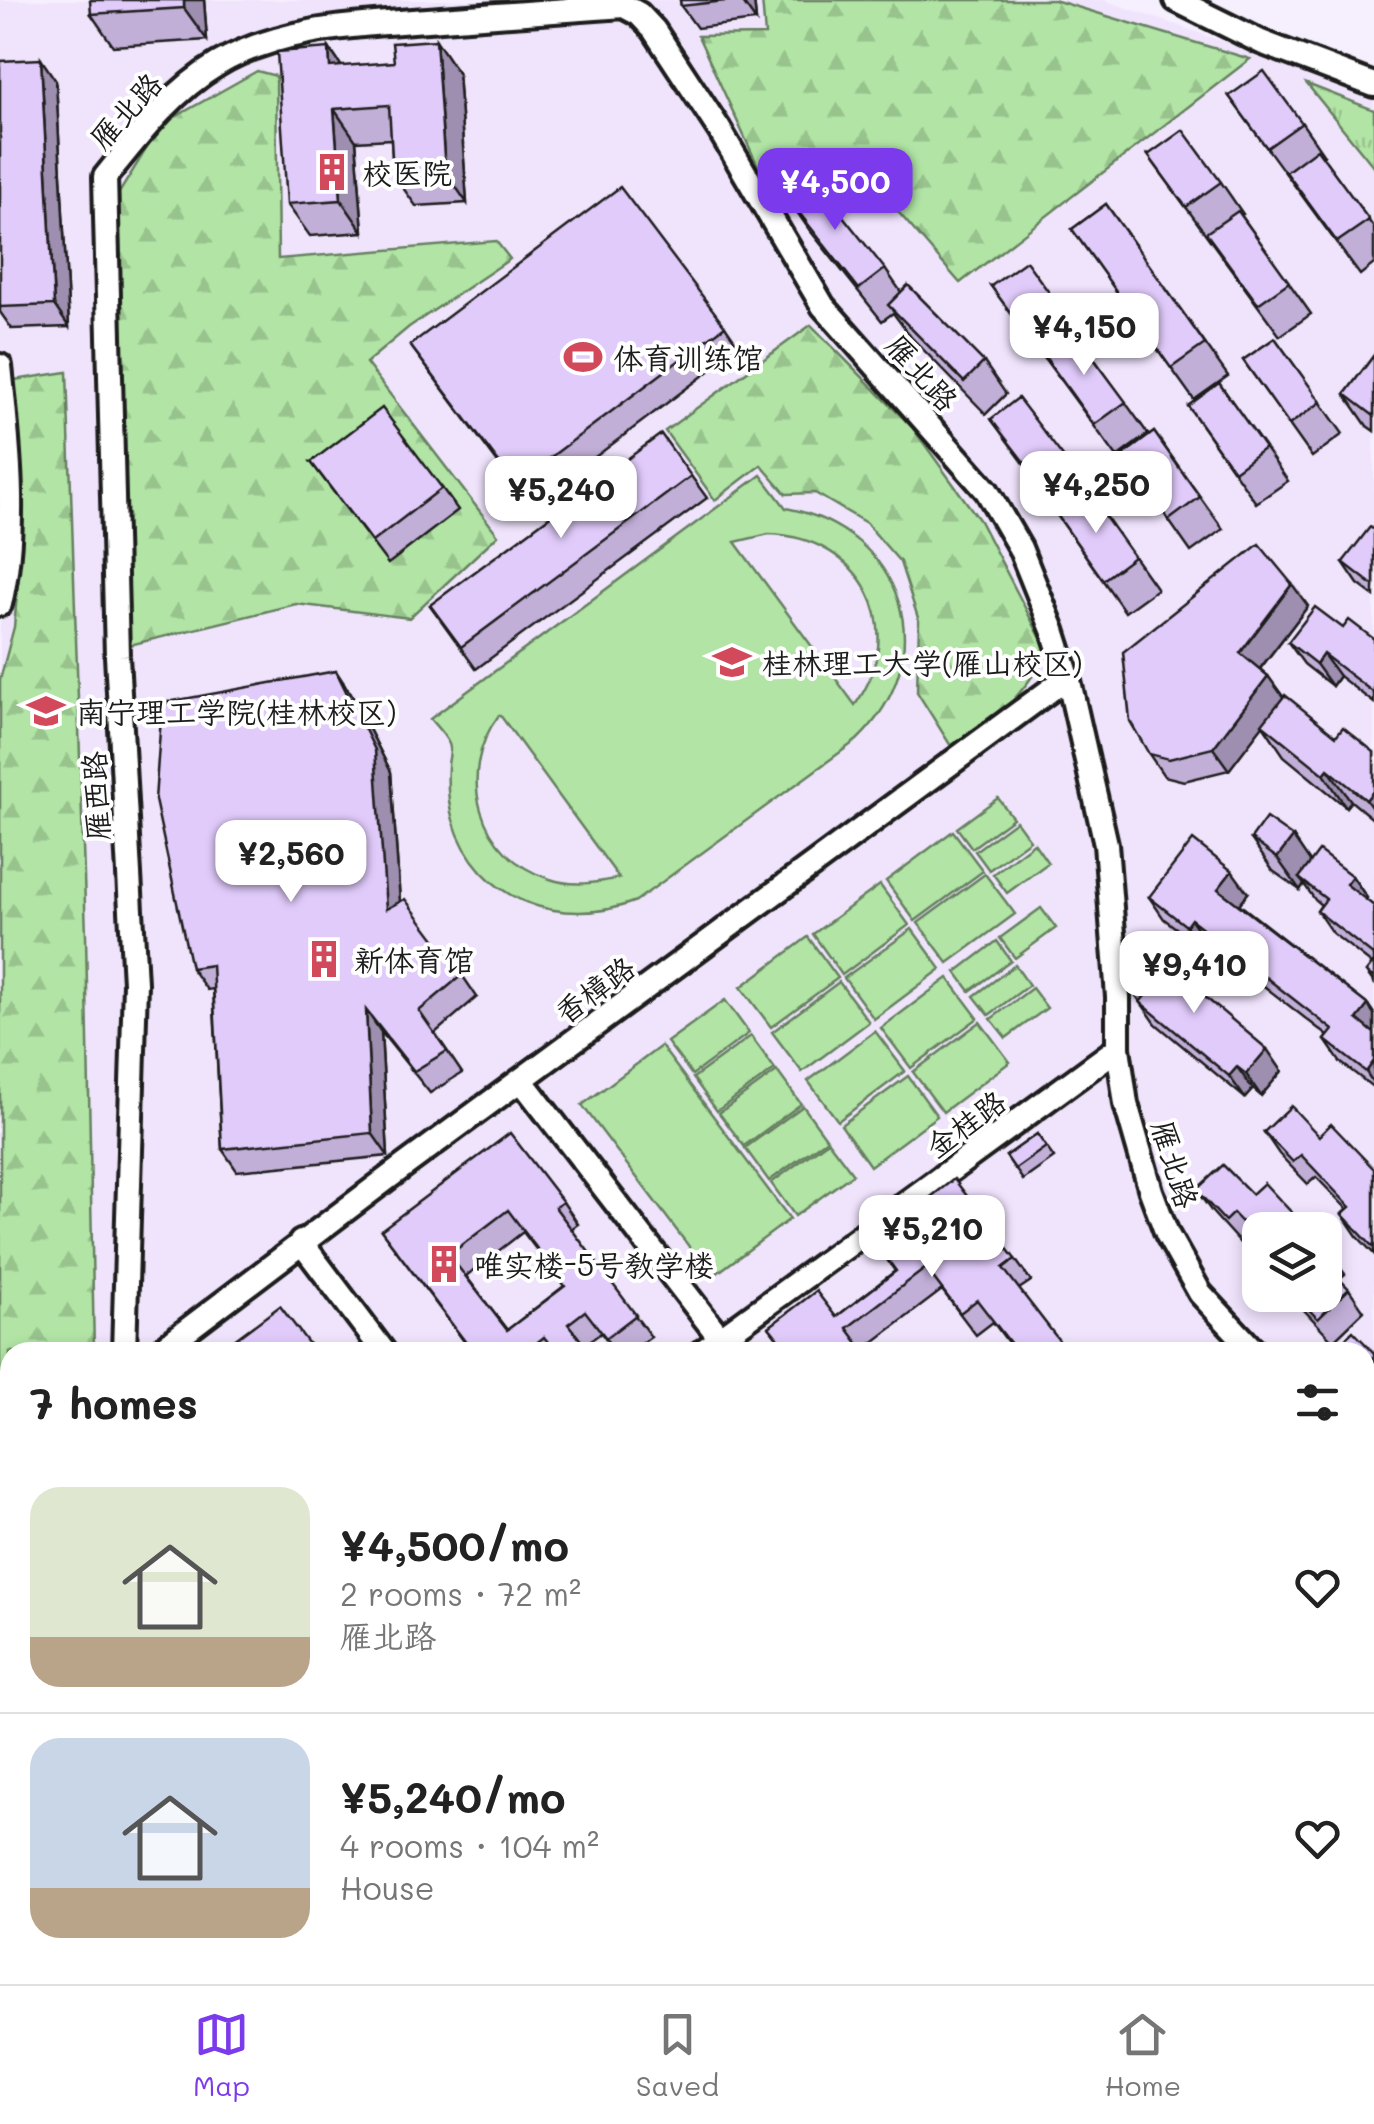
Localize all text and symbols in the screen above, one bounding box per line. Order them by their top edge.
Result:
street label: 雁北路 [80,63,170,157]
pin: ¥4,500 [754,148,916,233]
building icon: 校医院 [311,151,353,193]
place label: 校医院 [362,152,452,192]
text: ¥4,500 [780,159,890,201]
pin: ¥4,150 [1003,293,1165,378]
text: ¥4,150 [1032,304,1136,346]
street label: 雁北路 [878,325,968,419]
sports icon: 体育训练馆 [562,336,604,378]
place label: 体育训练馆 [613,337,763,377]
pin: ¥4,250 [1015,451,1177,536]
pin: ¥5,240 [480,456,642,541]
text: ¥4,250 [1042,462,1150,504]
text: ¥5,240 [507,467,615,509]
school or university icon: 桂林理工大学(雁山校区) [711,641,753,683]
place label: 桂林理工大学(雁山校区) [762,642,1082,682]
school or university icon: 南宁理工学院(桂林校区) [25,690,67,732]
place label: 南宁理工学院(桂林校区) [76,691,396,731]
street label: 雁西路 [73,750,117,842]
pin: ¥2,560 [210,820,372,905]
text: ¥2,560 [237,831,345,873]
pin: ¥9,410 [1113,931,1275,1016]
building icon: 新体育馆 [303,938,345,980]
place label: 新体育馆 [354,939,474,979]
text: ¥9,410 [1141,942,1247,984]
street label: 香樟路 [546,946,642,1032]
street label: 金桂路 [917,1080,1013,1166]
street label: 雁北路 [1144,1115,1208,1213]
pin: ¥5,210 [851,1195,1013,1280]
text: ¥5,210 [881,1206,983,1248]
map controls [1242,1212,1342,1312]
button: layers [1242,1212,1342,1312]
building icon: 唯实楼-5号教学楼 [423,1243,465,1285]
place label: 唯实楼-5号教学楼 [474,1244,714,1284]
text: 7 homes [30,1375,198,1430]
icon: filters [1290,1375,1345,1430]
text: ¥4,500/mo [340,1517,569,1572]
icon: home [110,1527,230,1647]
icon: heart [1290,1560,1345,1615]
text: 2 rooms · 72 m² [340,1572,581,1614]
text: 雁北路 [340,1614,436,1656]
text: ¥5,240/mo [340,1769,565,1824]
icon: home [110,1778,230,1898]
icon: heart [1290,1811,1345,1866]
text: 4 rooms · 104 m² [340,1824,599,1866]
text: House [340,1866,435,1908]
tab: Map [193,2007,250,2103]
tab: Saved [636,2007,719,2103]
tab: Home [1105,2007,1181,2103]

